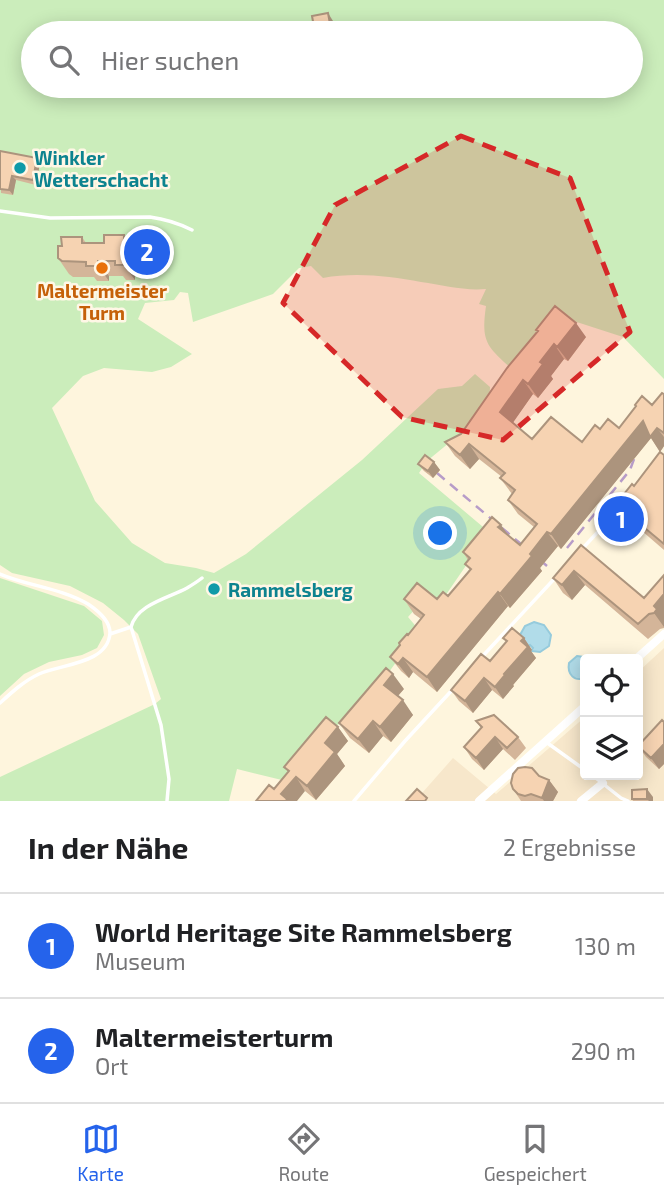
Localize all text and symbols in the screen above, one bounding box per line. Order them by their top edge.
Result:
search box [21,21,643,98]
icon: search [45,41,83,79]
text: Hier suchen [101,44,239,75]
place label: Winkler Wetterschacht [34,146,168,191]
marker: Winkler Wetterschacht [12,160,28,176]
pin: 2 [124,226,170,278]
marker: Maltermeister Turm [94,260,110,276]
place label: Maltermeister Turm [37,279,167,324]
pin: 1 [598,493,644,545]
your location [423,516,457,550]
place label: Rammelsberg [228,578,353,601]
marker: Rammelsberg [206,581,222,597]
map controls [580,654,643,780]
button: locate [580,654,643,717]
button: layers [580,717,643,780]
text: In der Nähe [28,829,189,865]
text: 2 Ergebnisse [503,833,636,861]
text: World Heritage Site Rammelsberg [95,916,512,947]
text: 1 [46,932,56,960]
text: 130 m [575,932,636,960]
text: Museum [95,947,186,975]
text: Maltermeisterturm [95,1021,333,1052]
text: 2 [44,1037,58,1065]
text: 290 m [571,1037,636,1065]
text: Ort [95,1052,128,1080]
tab: Karte [77,1120,124,1185]
tab: Route [278,1120,329,1185]
tab: Gespeichert [484,1120,587,1185]

